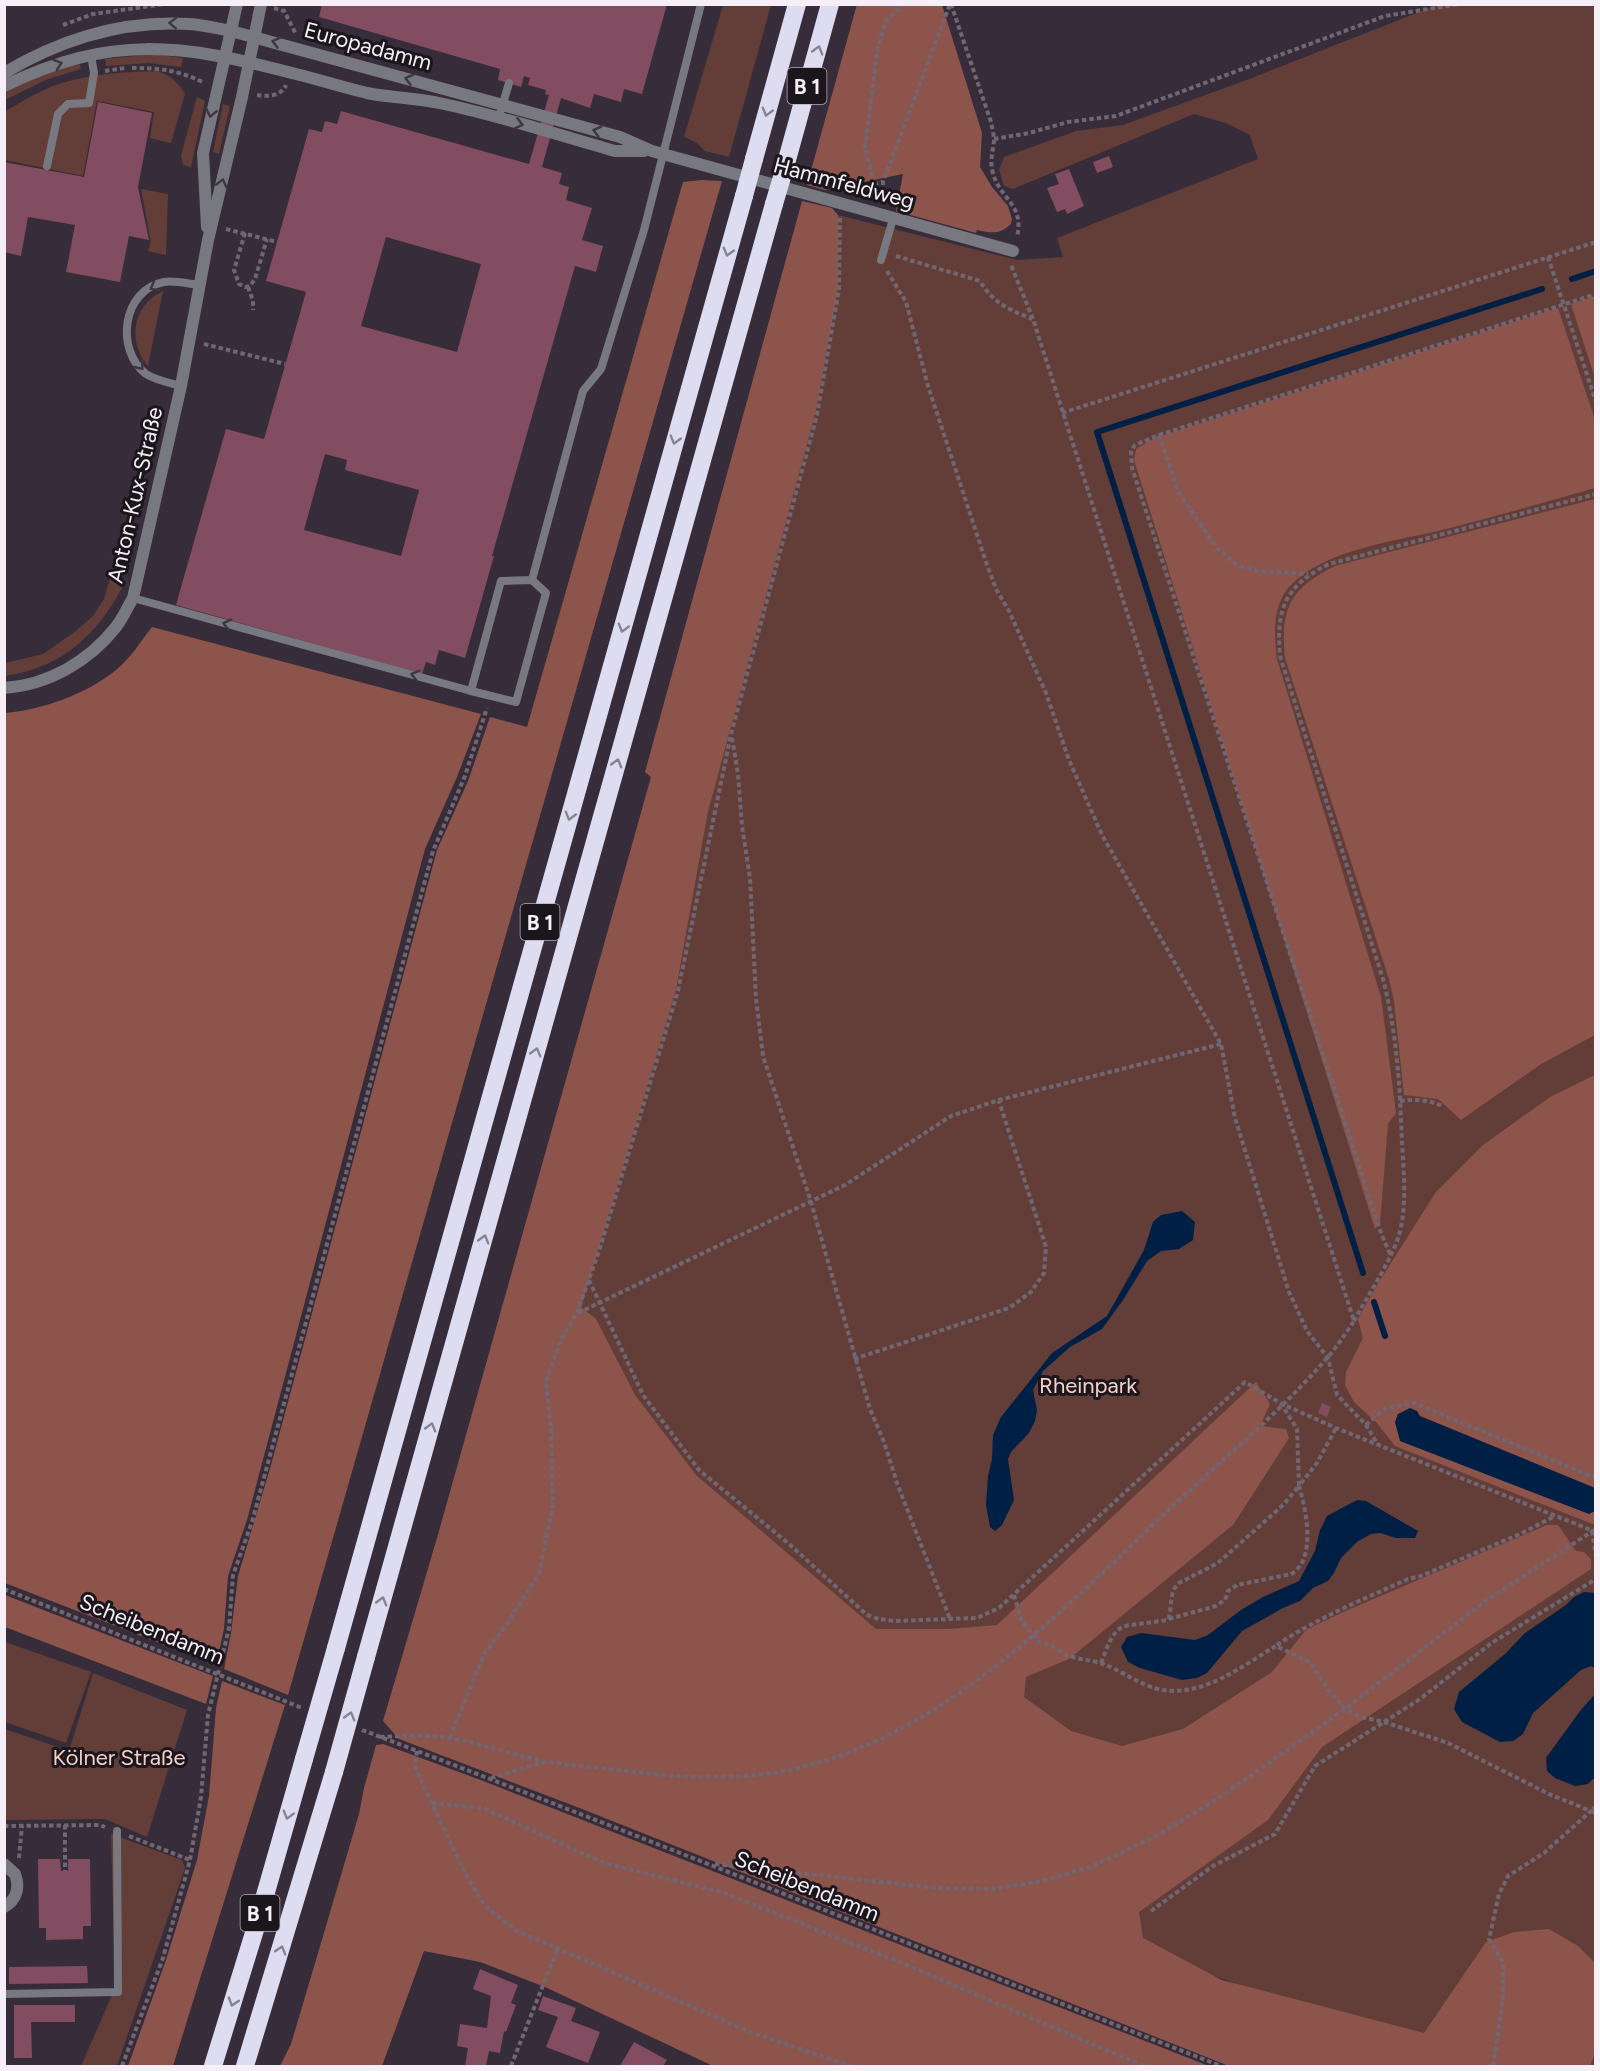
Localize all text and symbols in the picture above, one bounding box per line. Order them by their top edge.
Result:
street label: Europadamm [301,16,435,76]
one-way arrow [168,17,177,30]
one-way arrow [271,37,281,50]
one-way arrow [810,45,823,55]
one-way arrow [52,59,63,71]
road number: B 1 [788,68,826,104]
one-way arrow [404,74,415,86]
one-way arrow [762,106,774,117]
one-way arrow [206,108,219,118]
one-way arrow [514,117,524,130]
one-way arrow [592,126,603,138]
street label: Hammfeldweg [771,151,917,215]
one-way arrow [215,179,227,189]
one-way arrow [723,246,735,257]
one-way arrow [150,280,160,291]
one-way arrow [133,359,144,370]
street label: Anton-Kux-Straße [102,404,168,586]
one-way arrow [670,434,682,445]
one-way arrow [222,619,232,631]
one-way arrow [617,623,630,633]
one-way arrow [410,670,420,683]
one-way arrow [610,758,622,769]
one-way arrow [565,810,577,821]
road number: B 1 [520,904,560,940]
one-way arrow [529,1047,541,1058]
one-way arrow [476,1235,489,1245]
park label: Rheinpark [1039,1372,1137,1399]
one-way arrow [424,1422,436,1433]
street label: Scheibendamm [76,1588,228,1670]
one-way arrow [375,1596,387,1606]
one-way arrow [343,1711,355,1722]
park label: Kölner Straße [53,1744,185,1771]
one-way arrow [283,1809,295,1820]
street label: Scheibendamm [731,1845,883,1927]
road number: B 1 [240,1895,280,1931]
one-way arrow [273,1945,286,1956]
one-way arrow [228,1996,240,2007]

